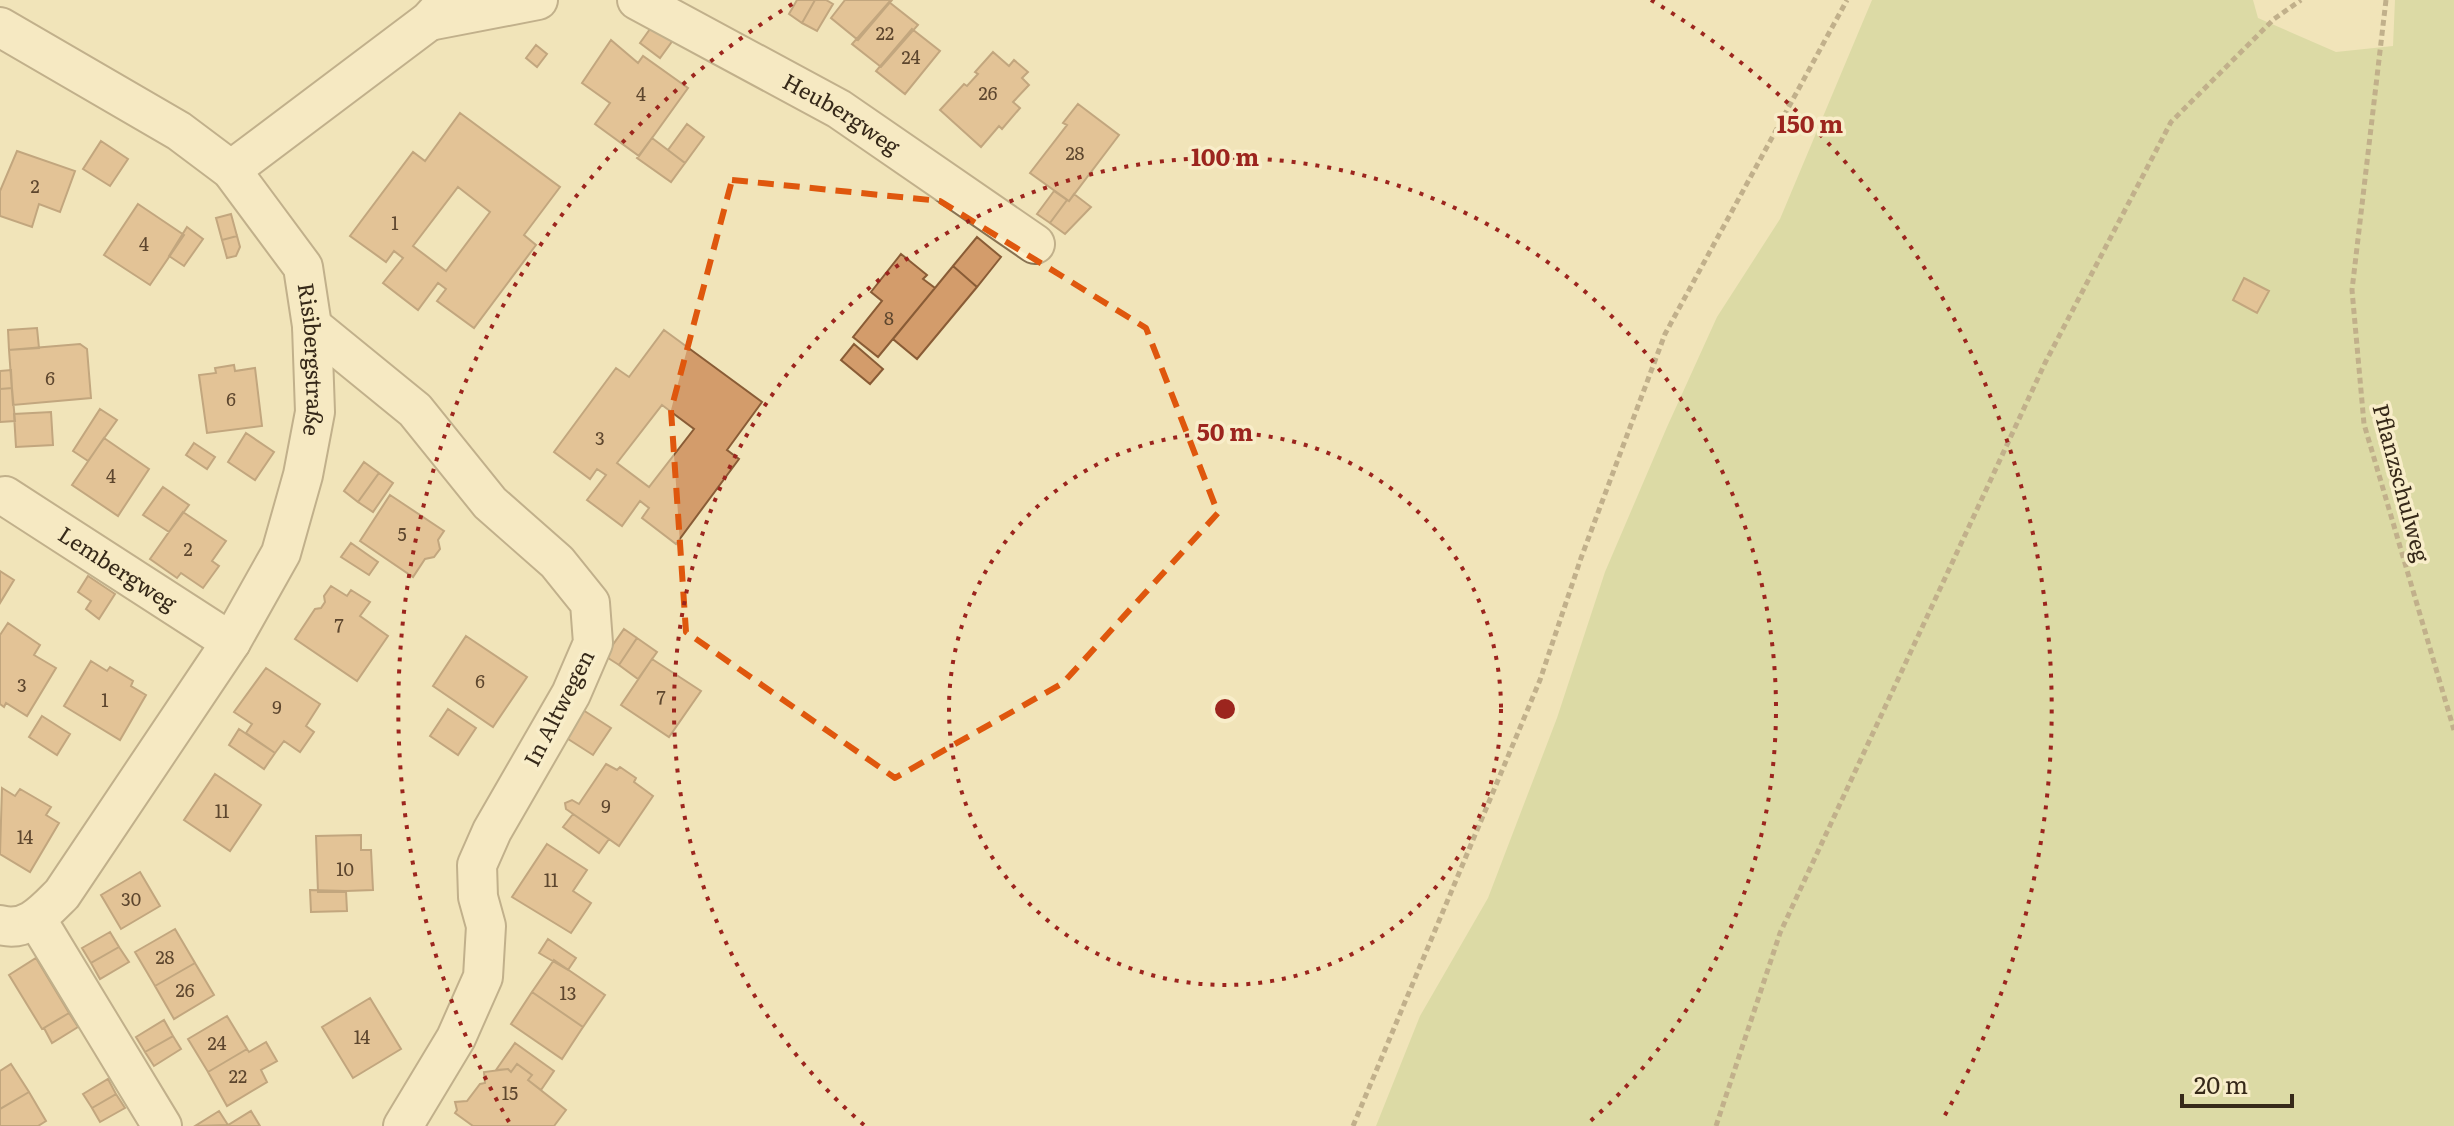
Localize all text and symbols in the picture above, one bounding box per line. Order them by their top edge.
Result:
house number: 22 [876,19,894,46]
house number: 24 [901,43,921,70]
street label: Heubergweg [777,64,908,162]
house number: 26 [979,79,998,106]
house number: 4 [636,80,646,107]
text: 150 m [1777,105,1843,140]
text: 100 m [1191,138,1259,173]
house number: 28 [1065,139,1085,166]
house number: 2 [30,172,40,199]
house number: 1 [391,209,399,236]
house number: 4 [139,230,149,257]
street label: Risibergstraße [291,280,333,439]
house number: 8 [884,304,894,331]
house number: 6 [45,364,55,391]
house number: 6 [226,385,236,412]
street label: Pflanzschulweg [2365,400,2440,566]
text: 50 m [1197,413,1253,448]
house number: 3 [595,424,605,451]
house number: 4 [106,462,116,489]
street label: Lembergweg [53,517,185,618]
house number: 5 [397,520,407,547]
house number: 2 [183,535,193,562]
house number: 7 [334,611,344,638]
street label: In Altwegen [514,643,601,772]
house number: 6 [475,667,485,694]
house number: 3 [17,671,27,698]
house number: 7 [656,683,666,710]
house number: 1 [101,686,109,713]
house number: 9 [272,693,282,720]
centre of rings [1211,695,1239,723]
house number: 9 [601,792,611,819]
house number: 11 [215,797,229,824]
house number: 14 [17,823,33,850]
house number: 10 [336,855,354,882]
house number: 11 [544,866,558,893]
house number: 30 [121,885,141,912]
house number: 28 [155,943,175,970]
house number: 26 [176,976,195,1003]
house number: 13 [559,979,577,1006]
house number: 14 [354,1023,370,1050]
house number: 24 [207,1029,227,1056]
scale bar [2182,1058,2292,1108]
house number: 22 [229,1062,247,1089]
text: 20 m [2194,1066,2248,1101]
house number: 15 [502,1079,518,1106]

